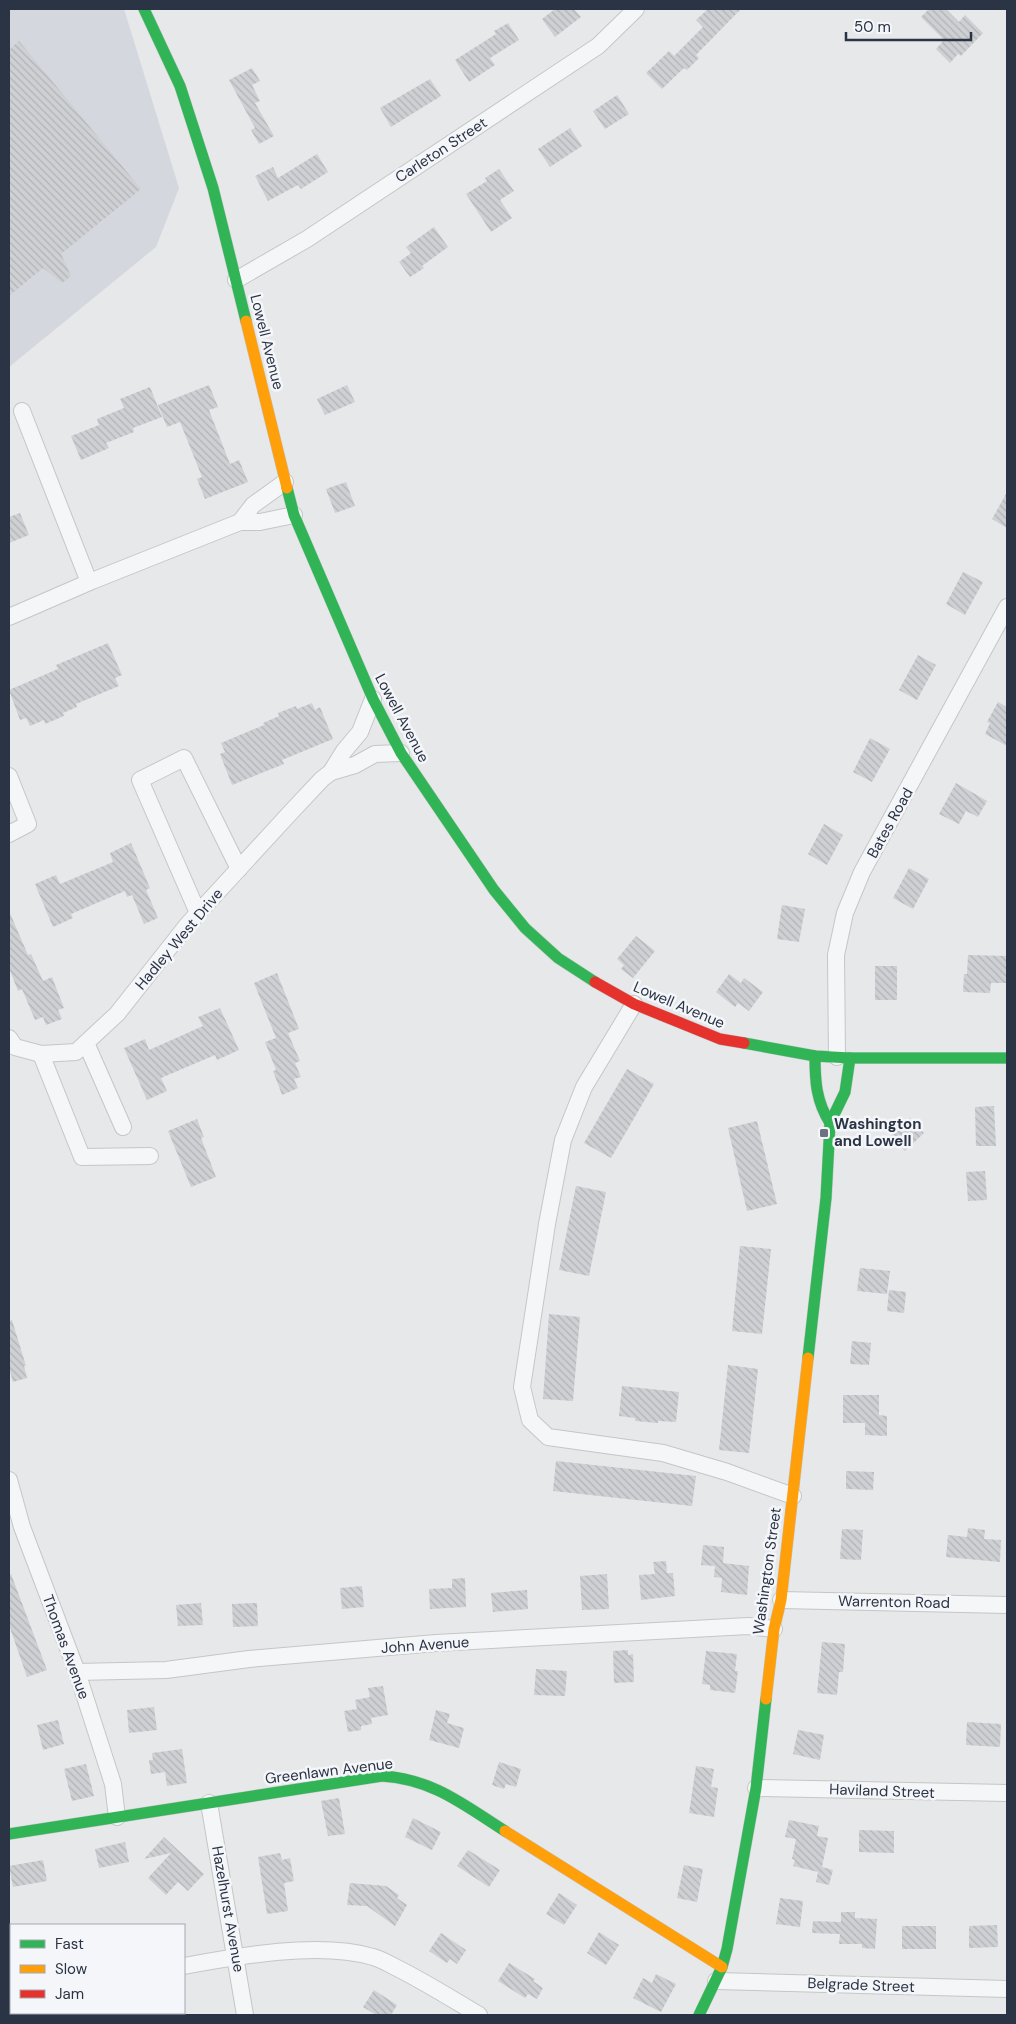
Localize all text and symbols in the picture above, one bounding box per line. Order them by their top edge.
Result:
scale bar [846,10,971,42]
text: 50 m [854,17,891,37]
street label: Carleton Street [391,113,491,187]
street label: Lowell Avenue [245,292,289,392]
street label: Lowell Avenue [370,670,434,766]
street label: Bates Road [862,784,918,862]
street label: Hadley West Drive [131,884,227,994]
street label: Lowell Avenue [630,977,728,1033]
place label: Washington and Lowell [834,1114,921,1151]
marker: Washington and Lowell [818,1127,830,1139]
street label: Washington Street [748,1506,786,1636]
street label: Warrenton Road [838,1591,950,1613]
street label: Thomas Avenue [38,1592,94,1702]
street label: John Avenue [380,1632,470,1658]
street label: Greenlawn Avenue [264,1753,394,1789]
street label: Haviland Street [829,1779,935,1803]
street label: Hazelhurst Avenue [207,1844,249,1974]
legend [10,1924,185,2014]
text: Fast [55,1934,84,1954]
text: Slow [55,1959,88,1979]
street label: Belgrade Street [807,1973,915,1997]
text: Jam [55,1984,84,2004]

